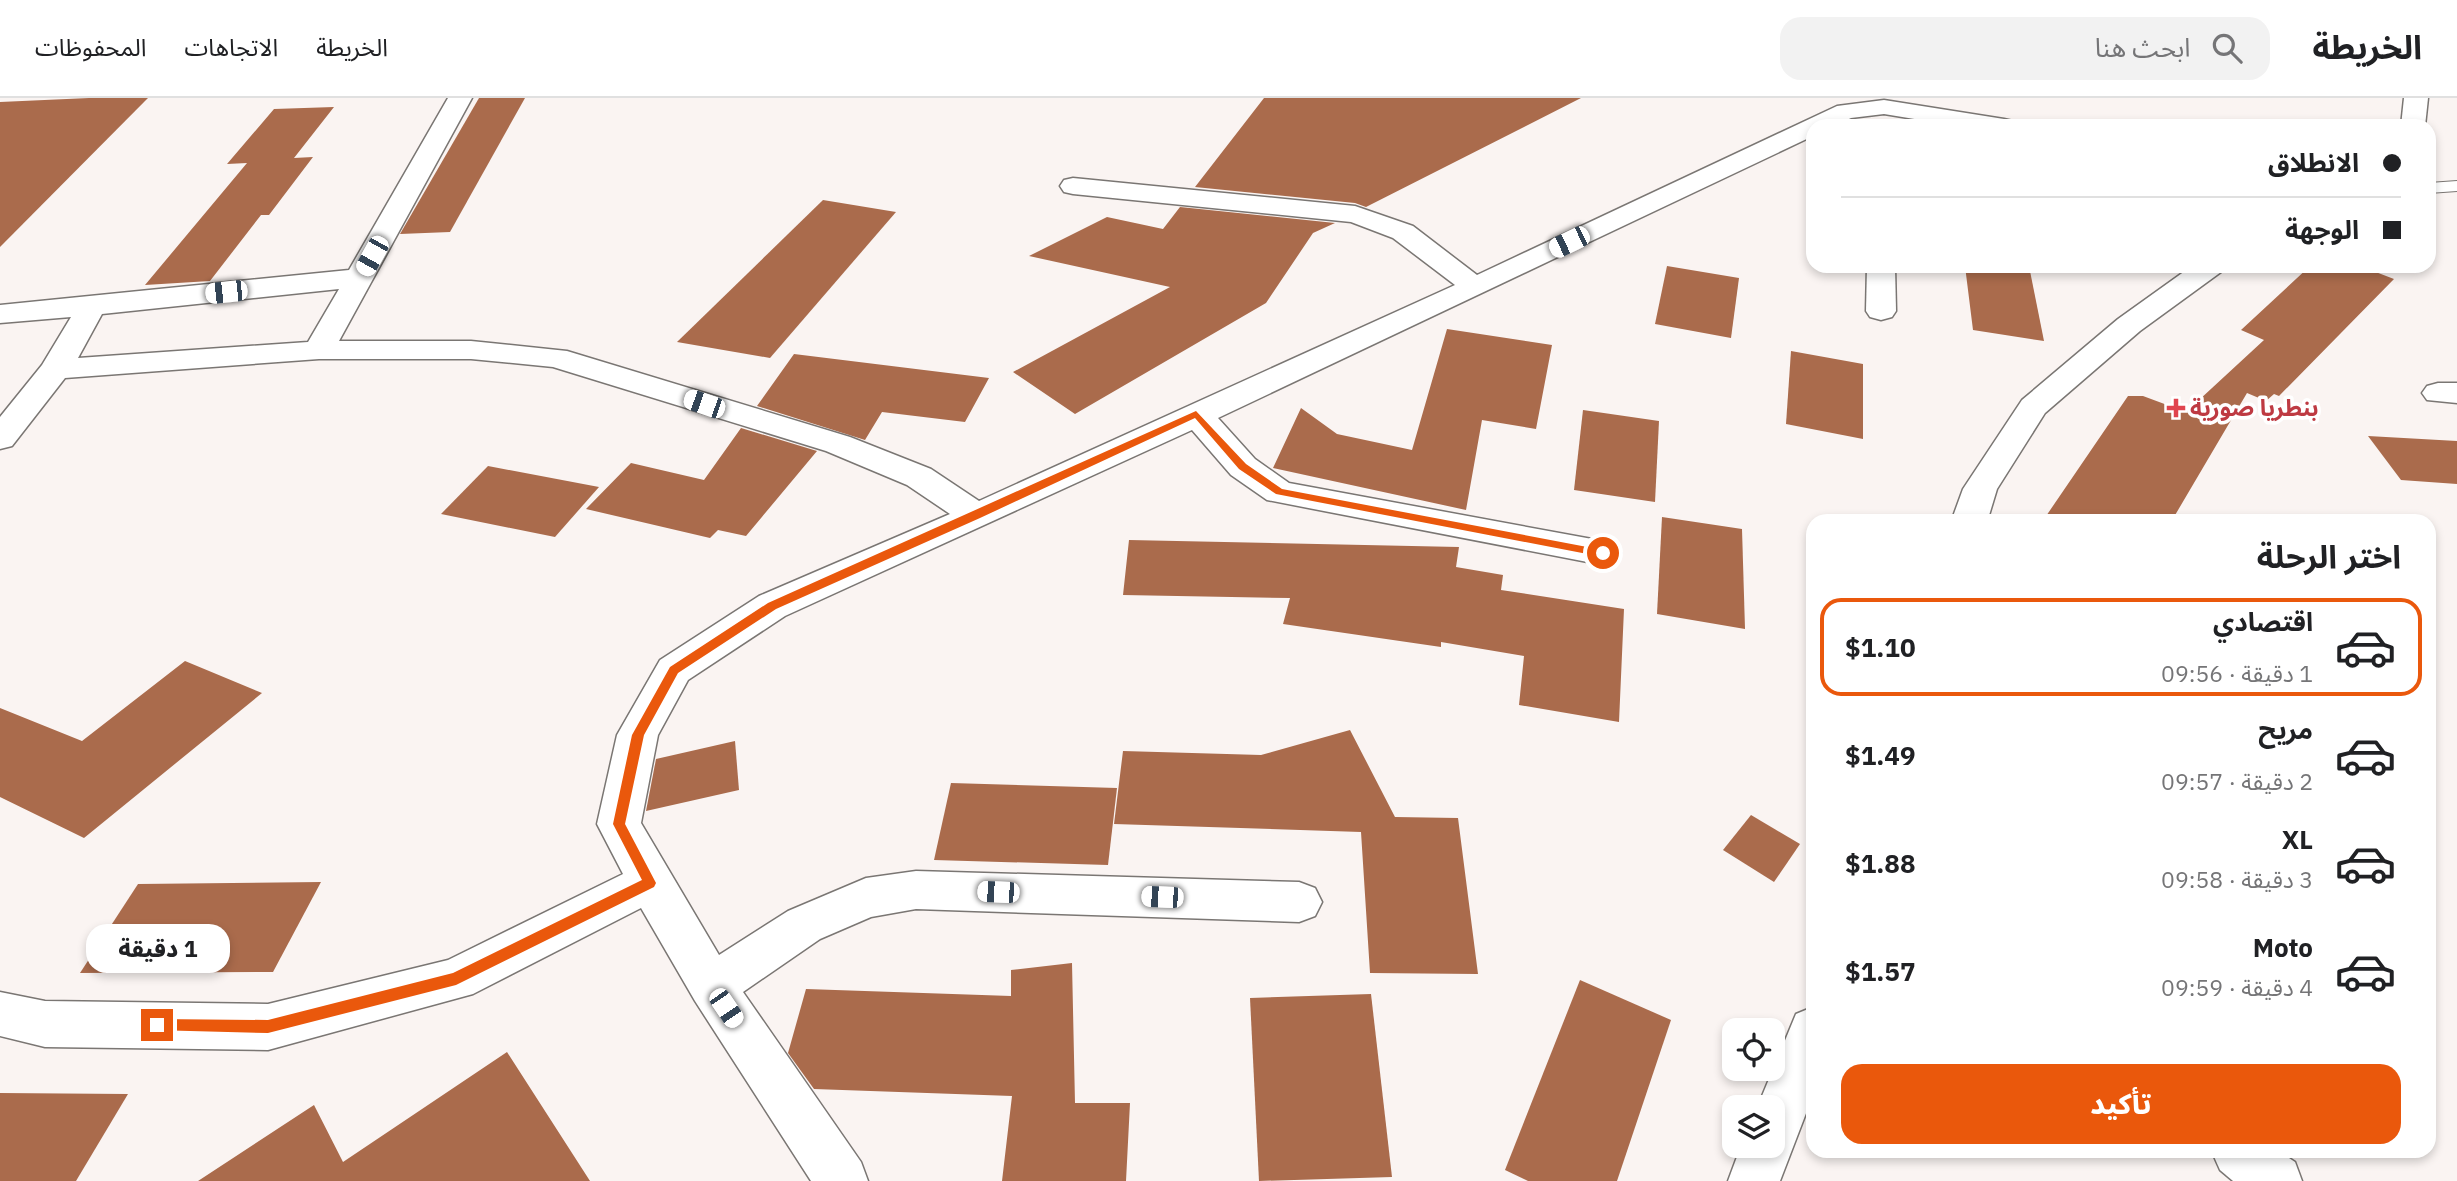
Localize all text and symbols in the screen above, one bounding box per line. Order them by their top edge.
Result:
search box [1780,17,2270,80]
text: الخريطة [2312,25,2422,68]
icon: search [2208,29,2246,67]
text: ابحث هنا [2095,30,2190,64]
text: المحفوظات [35,31,146,63]
text: الاتجاهات [184,31,278,63]
text: الخريطة [316,31,388,63]
text: الانطلاق [2268,145,2359,179]
text: الوجهة [2285,212,2359,246]
car [1546,223,1593,261]
car [353,233,392,279]
car [205,279,248,305]
car [681,387,728,421]
place label: بنطريا صورية [2190,392,2319,422]
marker: بنطريا صورية [2168,400,2184,416]
text: اختر الرحلة [2257,535,2401,577]
route start [1587,537,1619,569]
text: اقتصادي [2213,604,2313,638]
icon: car [2334,616,2397,679]
text: $1.10 [1845,630,1916,664]
text: 1 دقيقة · 09:56 [2161,658,2313,688]
text: مريح [2258,712,2313,746]
icon: car [2334,724,2397,787]
text: $1.49 [1845,738,1916,772]
text: 2 دقيقة · 09:57 [2161,766,2313,796]
text: XL [2282,822,2313,856]
icon: car [2334,832,2397,895]
text: $1.88 [1845,846,1916,880]
text: 3 دقيقة · 09:58 [2161,864,2313,894]
car [977,881,1020,903]
car [1141,886,1184,908]
callout: 1 دقيقة [85,923,229,972]
text: Moto [2253,930,2313,964]
text: 1 دقيقة [118,933,198,963]
icon: car [2334,940,2397,1003]
text: $1.57 [1845,954,1916,988]
text: 4 دقيقة · 09:59 [2161,972,2313,1002]
car [706,985,747,1031]
route end [141,1009,173,1041]
map controls [1722,1018,1785,1158]
button: locate [1722,1018,1785,1081]
button: تأكيد [1841,1064,2401,1144]
button: layers [1722,1095,1785,1158]

